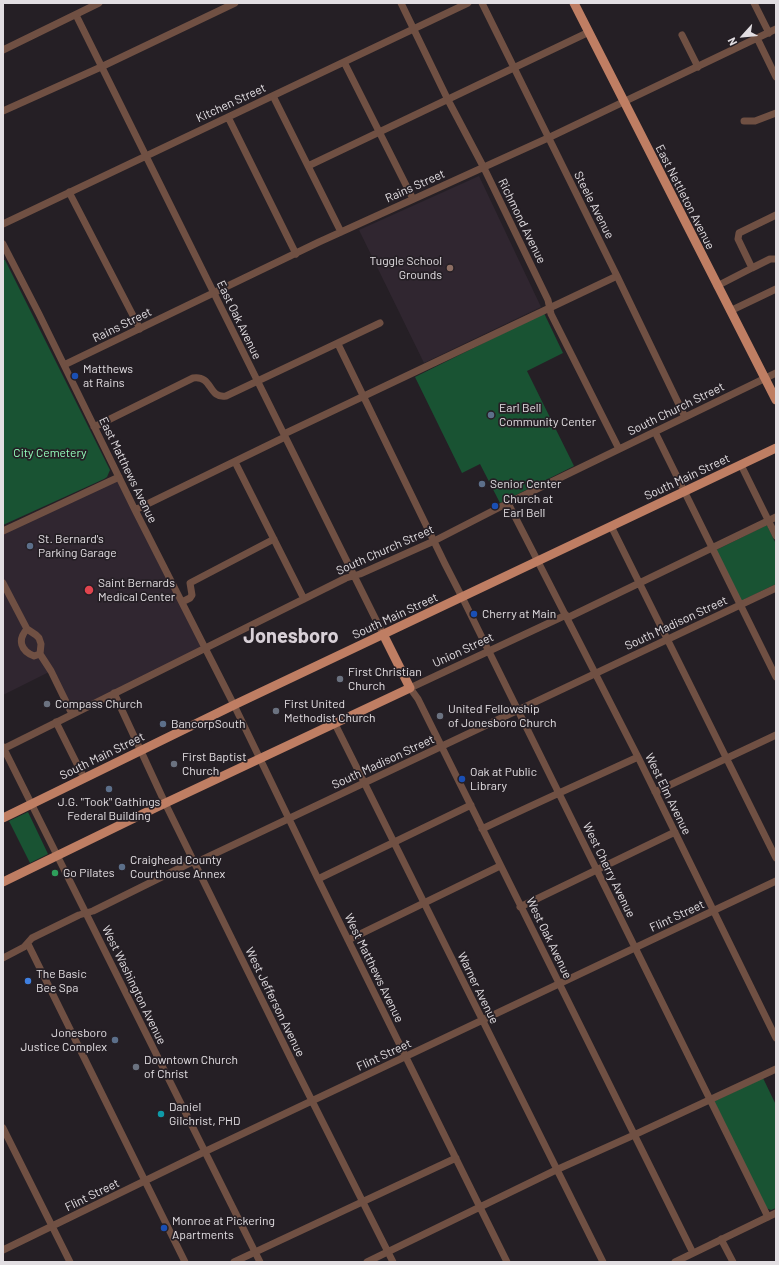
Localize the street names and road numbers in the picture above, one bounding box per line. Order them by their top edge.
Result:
street label: Kitchen Street [194,81,268,125]
street label: East Nettleton Avenue [652,142,718,252]
street label: Rains Street [383,166,447,206]
street label: Steele Avenue [571,169,617,241]
street label: Richmond Avenue [495,176,549,266]
street label: East Oak Avenue [214,278,264,362]
street label: Rains Street [90,305,154,345]
street label: South Church Street [625,379,727,439]
street label: East Matthews Avenue [96,414,160,526]
street label: South Main Street [642,451,732,503]
street label: South Church Street [334,522,436,578]
street label: South Main Street [350,590,440,642]
street label: South Madison Street [622,593,730,653]
street label: Union Street [430,630,496,670]
street label: South Main Street [57,729,147,783]
street label: South Madison Street [329,732,437,792]
street label: West Elm Avenue [642,751,694,837]
street label: West Cherry Avenue [580,820,638,920]
street label: West Oak Avenue [523,895,575,981]
street label: Flint Street [647,897,707,935]
street label: West Matthews Avenue [341,911,407,1025]
street label: West Washington Avenue [99,923,169,1047]
street label: West Jefferson Avenue [242,945,308,1059]
street label: Warner Avenue [454,950,502,1026]
street label: Flint Street [354,1036,414,1074]
street label: Flint Street [62,1176,122,1214]

